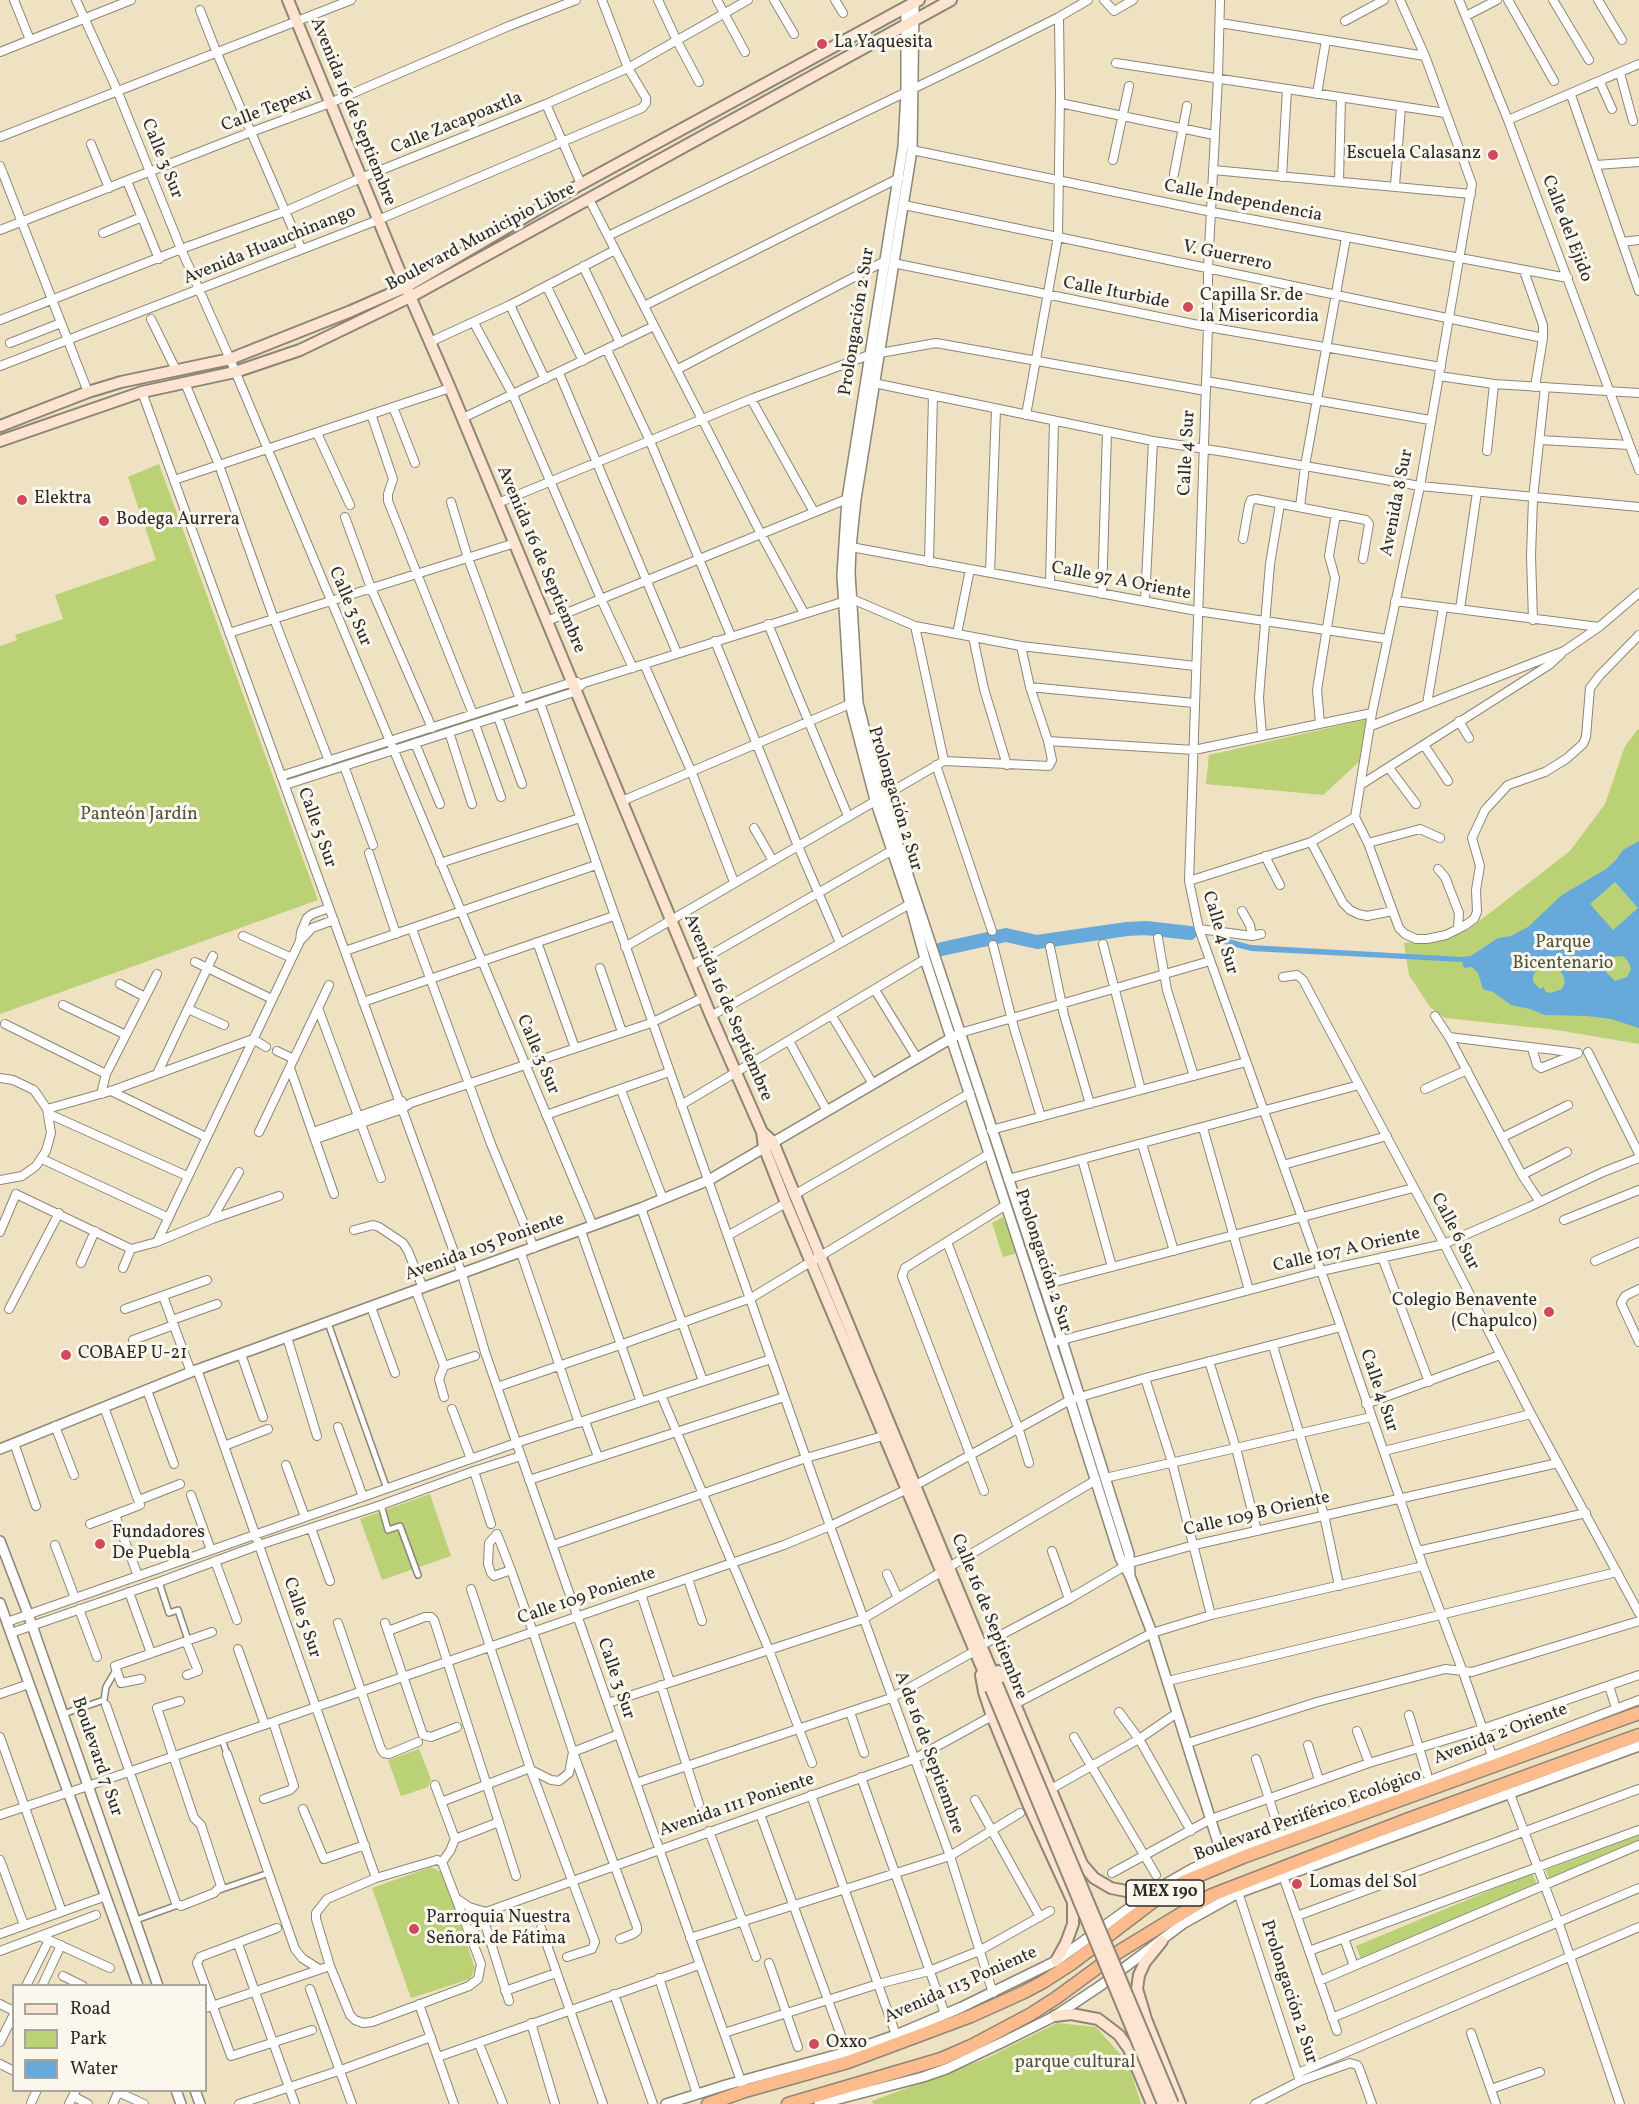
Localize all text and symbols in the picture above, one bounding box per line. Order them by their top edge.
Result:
street label: Avenida 16 de Septiembre [304,15,400,209]
place label: La Yaquesita [834,33,933,55]
marker: La Yaquesita [815,37,829,51]
street label: Calle Tepexi [219,84,315,138]
street label: Calle Zacapoaxtla [388,88,526,160]
street label: Calle 3 Sur [135,116,187,202]
place label: Escuela Calasanz [1346,144,1481,166]
marker: Escuela Calasanz [1486,148,1500,162]
street label: Calle del Ejido [1536,173,1596,285]
street label: Calle Independencia [1162,176,1324,228]
street label: Boulevard Municipio Libre [383,179,579,297]
street label: Avenida Huauchinango [181,201,359,291]
street label: V. Guerrero [1180,237,1274,277]
street label: Prolongación 2 Sur [836,246,880,398]
street label: Calle Iturbide [1061,273,1171,315]
place label: Capilla Sr. de la Misericordia [1200,286,1319,328]
marker: Capilla Sr. de la Misericordia [1181,300,1195,314]
street label: Calle 4 Sur [1175,410,1201,496]
street label: Avenida 8 Sur [1377,448,1419,558]
street label: Avenida 16 de Septiembre [491,463,589,657]
place label: Elektra [34,489,91,511]
marker: Elektra [15,493,29,507]
place label: Bodega Aurrera [116,510,240,532]
marker: Bodega Aurrera [97,514,111,528]
street label: Calle 97 A Oriente [1049,558,1193,606]
street label: Calle 3 Sur [323,564,375,650]
street label: Prolongación 2 Sur [862,724,926,874]
street label: Calle 5 Sur [292,785,340,871]
park label: Panteón Jardín [80,805,198,827]
street label: Calle 4 Sur [1196,889,1242,977]
street label: Avenida 16 de Septiembre [678,911,776,1105]
park label: Parque Bicentenario [1513,933,1613,976]
street label: Calle 3 Sur [511,1012,563,1098]
street label: Prolongación 2 Sur [1009,1187,1075,1335]
street label: Calle 6 Sur [1425,1190,1483,1274]
street label: Avenida 105 Poniente [402,1209,568,1287]
street label: Calle 107 A Oriente [1271,1224,1423,1278]
place label: Colegio Benavente (Chapulco) [1392,1291,1537,1334]
marker: Colegio Benavente (Chapulco) [1542,1305,1556,1319]
place label: COBAEP U-21 [78,1344,187,1366]
street label: Calle 4 Sur [1354,1347,1402,1435]
marker: COBAEP U-21 [59,1348,73,1362]
street label: Calle 109 B Oriente [1182,1488,1332,1542]
place label: Fundadores De Puebla [112,1523,205,1565]
street label: Calle 16 de Septiembre [945,1531,1031,1703]
marker: Fundadores De Puebla [93,1537,107,1551]
street label: Calle 109 Poniente [515,1563,659,1631]
street label: Calle 5 Sur [277,1575,325,1661]
street label: Calle 3 Sur [591,1636,639,1722]
street label: A de 16 de Septiembre [889,1669,967,1837]
street label: Boulevard 7 Sur [66,1695,126,1819]
street label: Avenida 2 Oriente [1431,1700,1571,1770]
street label: Boulevard Periférico Ecológico [1191,1765,1425,1867]
street label: Avenida 111 Poniente [657,1769,817,1843]
place label: Lomas del Sol [1309,1873,1417,1895]
marker: Lomas del Sol [1290,1877,1304,1891]
road number: MEX 190 [1126,1880,1204,1906]
place label: Parroquia Nuestra Señora. de Fátima [426,1908,571,1950]
street label: Prolongación 2 Sur [1255,1918,1321,2066]
marker: Parroquia Nuestra Señora. de Fátima [407,1922,421,1936]
street label: Avenida 113 Poniente [881,1943,1041,2029]
legend [12,1984,207,2092]
text: Road [70,1997,111,2022]
text: Park [70,2027,107,2052]
place label: Oxxo [826,2033,867,2055]
marker: Oxxo [807,2037,821,2051]
park label: parque cultural [1015,2053,1135,2075]
text: Water [70,2057,118,2082]

